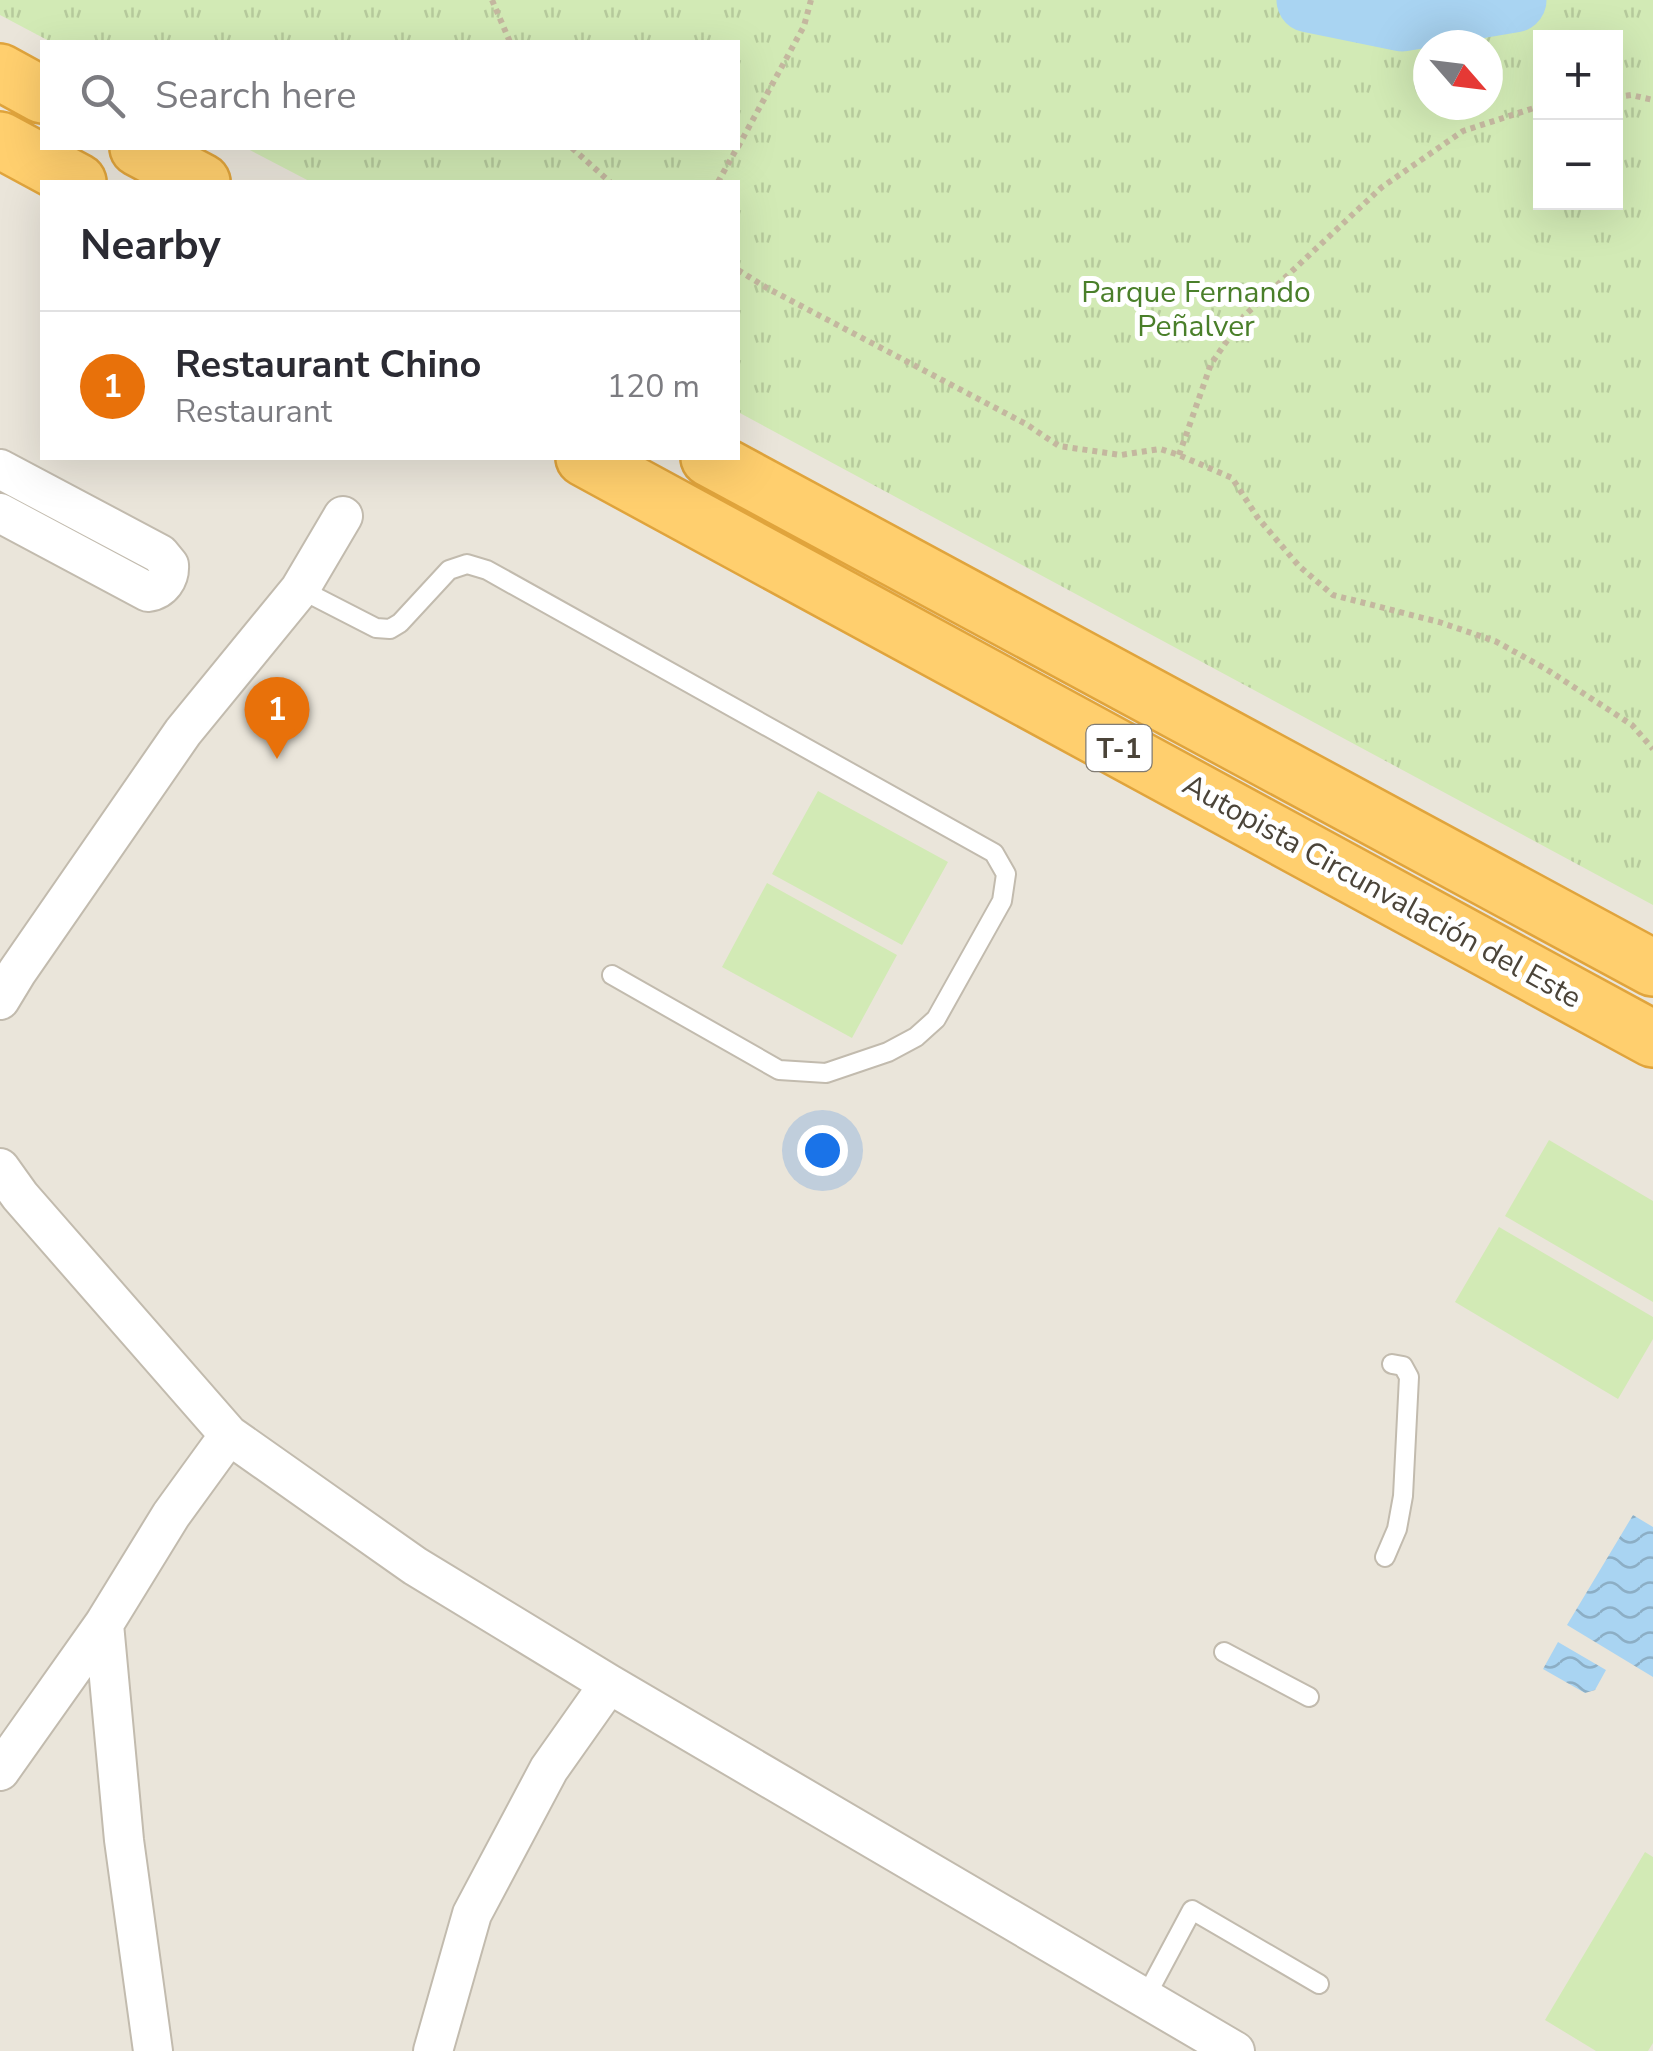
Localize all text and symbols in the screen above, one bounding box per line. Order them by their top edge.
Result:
north arrow [1413,30,1503,120]
map controls [1533,30,1623,210]
button: + [1533,30,1623,120]
search box [40,40,740,150]
icon: search [75,68,130,123]
text: Search here [155,70,356,121]
button: − [1533,120,1623,210]
text: Nearby [80,217,221,274]
park label: Parque Fernando Peñalver [1081,272,1311,347]
text: Restaurant Chino [175,339,481,390]
text: 1 [103,365,122,408]
text: 120 m [607,365,700,408]
text: Restaurant [175,390,332,433]
pin: 1 [244,676,310,759]
road number: T-1 [1086,725,1152,771]
street label: Autopista Circunvalación del Este [1175,764,1588,1018]
your location [797,1125,848,1176]

